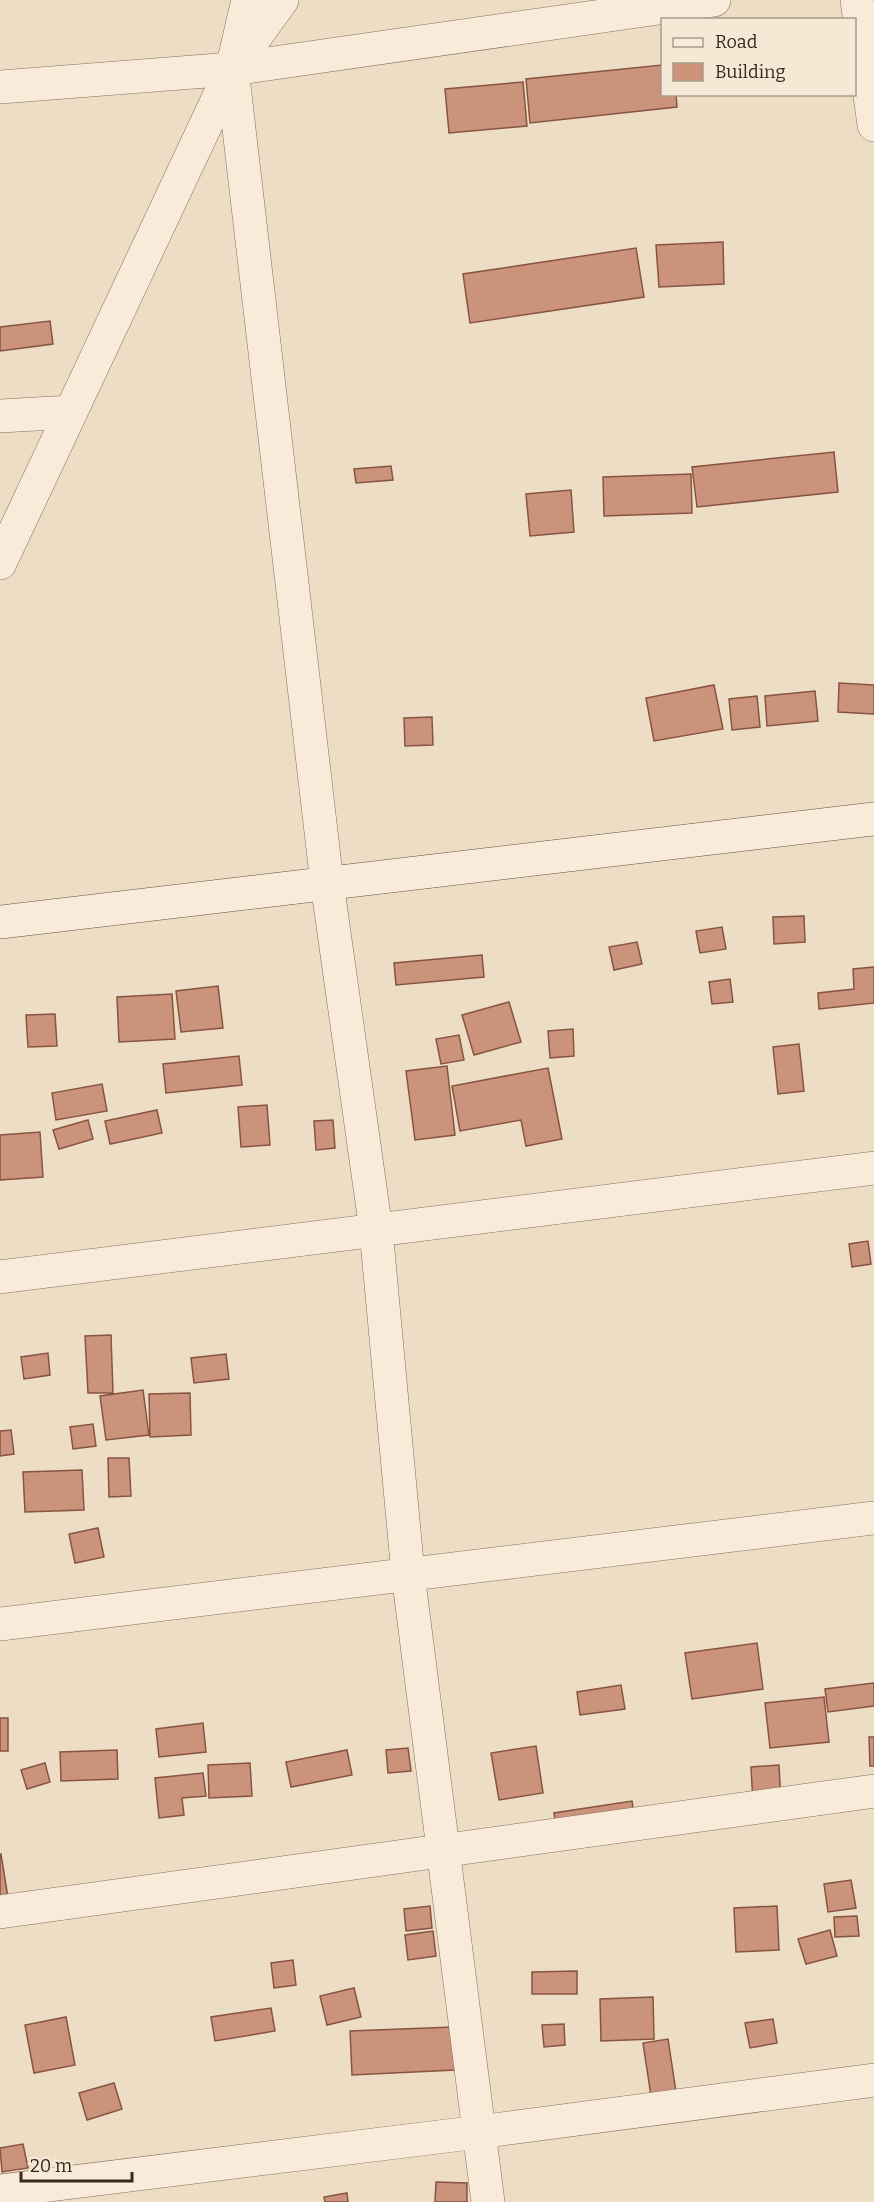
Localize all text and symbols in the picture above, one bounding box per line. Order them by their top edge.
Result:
legend [661,18,856,96]
text: Road [715,31,758,53]
text: Building [715,61,786,83]
scale bar [21,2145,132,2183]
text: 20 m [30,2155,72,2177]

